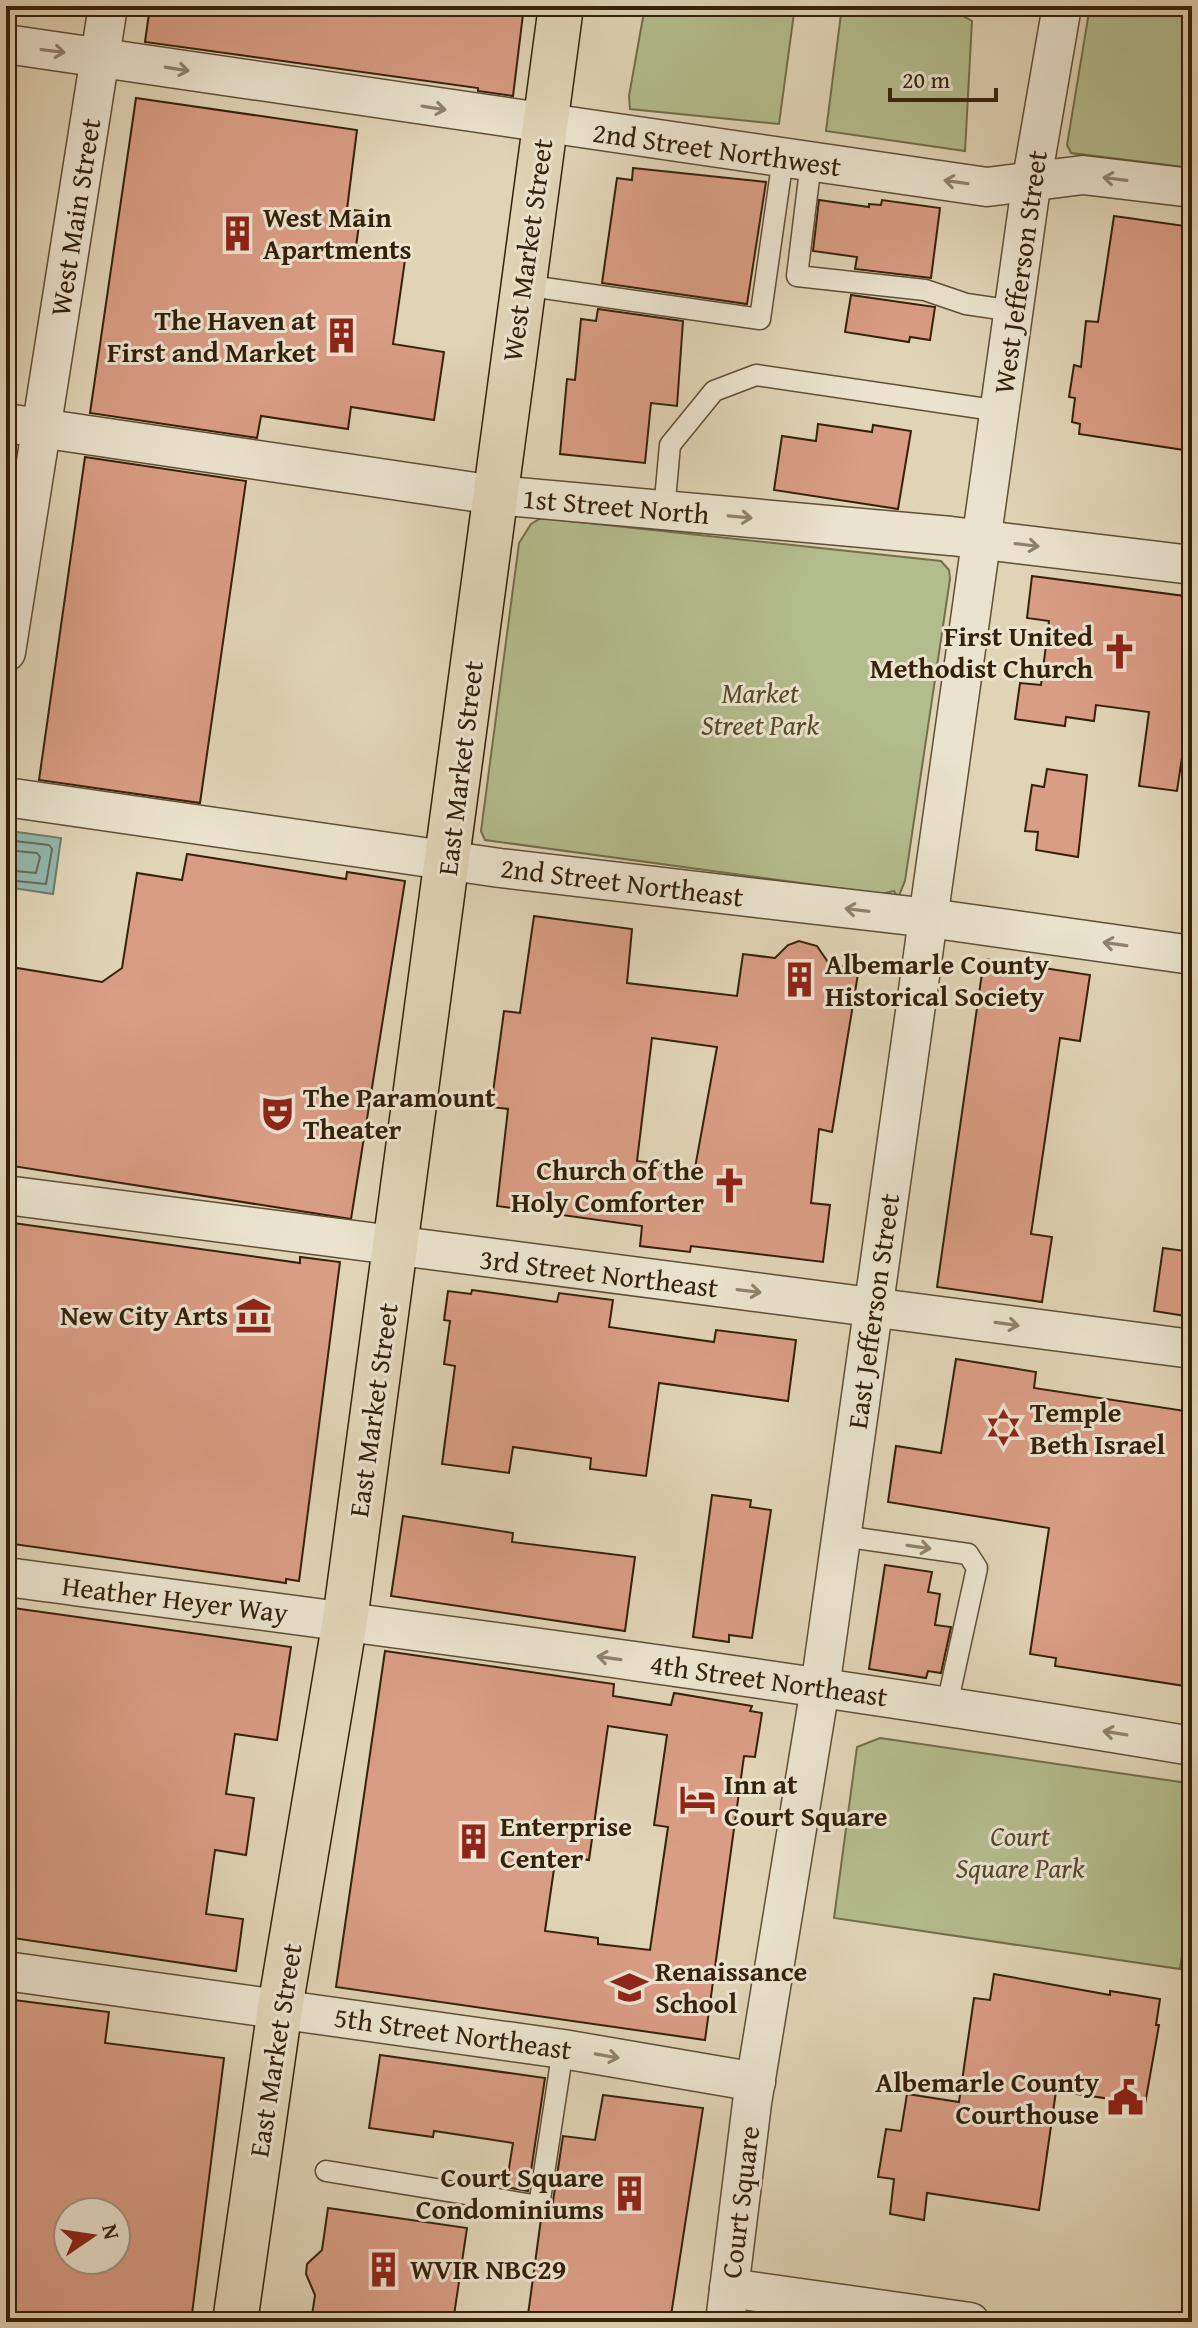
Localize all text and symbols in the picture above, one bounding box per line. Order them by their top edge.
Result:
one-way arrow [40,44,65,59]
scale bar [890,52,996,102]
one-way arrow [164,62,189,77]
text: 20 m [902,62,950,97]
one-way arrow [421,101,446,116]
street label: 2nd Street Northwest [590,111,844,186]
street label: West Main Street [39,115,110,319]
street label: West Market Street [491,136,562,364]
street label: West Jefferson Street [982,147,1057,396]
one-way arrow [1102,171,1129,186]
one-way arrow [943,174,969,189]
place label: West Main Apartments [263,196,412,269]
building icon: West Main Apartments [218,214,256,252]
place label: The Haven at First and Market [107,299,316,372]
building icon: The Haven at First and Market [323,317,361,355]
street label: 1st Street North [521,477,711,534]
one-way arrow [726,510,753,525]
one-way arrow [1013,537,1040,552]
place label: First United Methodist Church [870,615,1094,688]
church icon: First United Methodist Church [1100,633,1138,671]
street label: East Market Street [426,658,493,878]
park label: Market Street Park [701,672,819,745]
street label: 2nd Street Northeast [498,846,746,917]
one-way arrow [844,902,871,917]
one-way arrow [1103,936,1128,951]
place label: Albemarle County Historical Society [825,943,1049,1016]
building icon: Albemarle County Historical Society [780,961,818,999]
place label: The Paramount Theater [303,1076,496,1149]
theatre icon: The Paramount Theater [258,1094,296,1132]
place label: Church of the Holy Comforter [511,1149,704,1222]
church icon: Church of the Holy Comforter [711,1167,749,1205]
street label: East Jefferson Street [836,1190,909,1431]
street label: 3rd Street Northeast [477,1238,721,1307]
one-way arrow [735,1283,762,1298]
place label: New City Arts [60,1294,228,1335]
museum icon: New City Arts [235,1296,273,1334]
street label: East Market Street [337,1300,408,1520]
one-way arrow [994,1317,1019,1332]
place label: Temple Beth Israel [1030,1391,1166,1464]
synagogue icon: Temple Beth Israel [985,1409,1023,1447]
one-way arrow [906,1540,931,1555]
street label: Heather Heyer Way [60,1564,290,1633]
street label: 4th Street Northeast [648,1643,891,1716]
one-way arrow [597,1650,622,1665]
one-way arrow [1103,1725,1128,1740]
place label: Inn at Court Square [724,1763,887,1836]
hotel icon: Inn at Court Square [679,1781,717,1819]
place label: Enterprise Center [500,1805,632,1878]
park label: Court Square Park [956,1815,1085,1888]
building icon: Enterprise Center [455,1823,493,1861]
street label: East Market Street [237,1940,312,2160]
place label: Renaissance School [655,1950,807,2023]
school or university icon: Renaissance School [610,1968,648,2006]
street label: 5th Street Northeast [332,1996,575,2069]
one-way arrow [594,2049,619,2064]
place label: Albemarle County Courthouse [875,2061,1100,2134]
public building icon: Albemarle County Courthouse [1106,2079,1144,2117]
street label: Court Square [710,2123,769,2281]
place label: Court Square Condominiums [416,2156,604,2229]
building icon: Court Square Condominiums [611,2174,649,2212]
north arrow [52,2196,132,2276]
text: N [94,2221,129,2243]
place label: WVIR NBC29 [410,2248,566,2289]
building icon: WVIR NBC29 [365,2250,403,2288]

